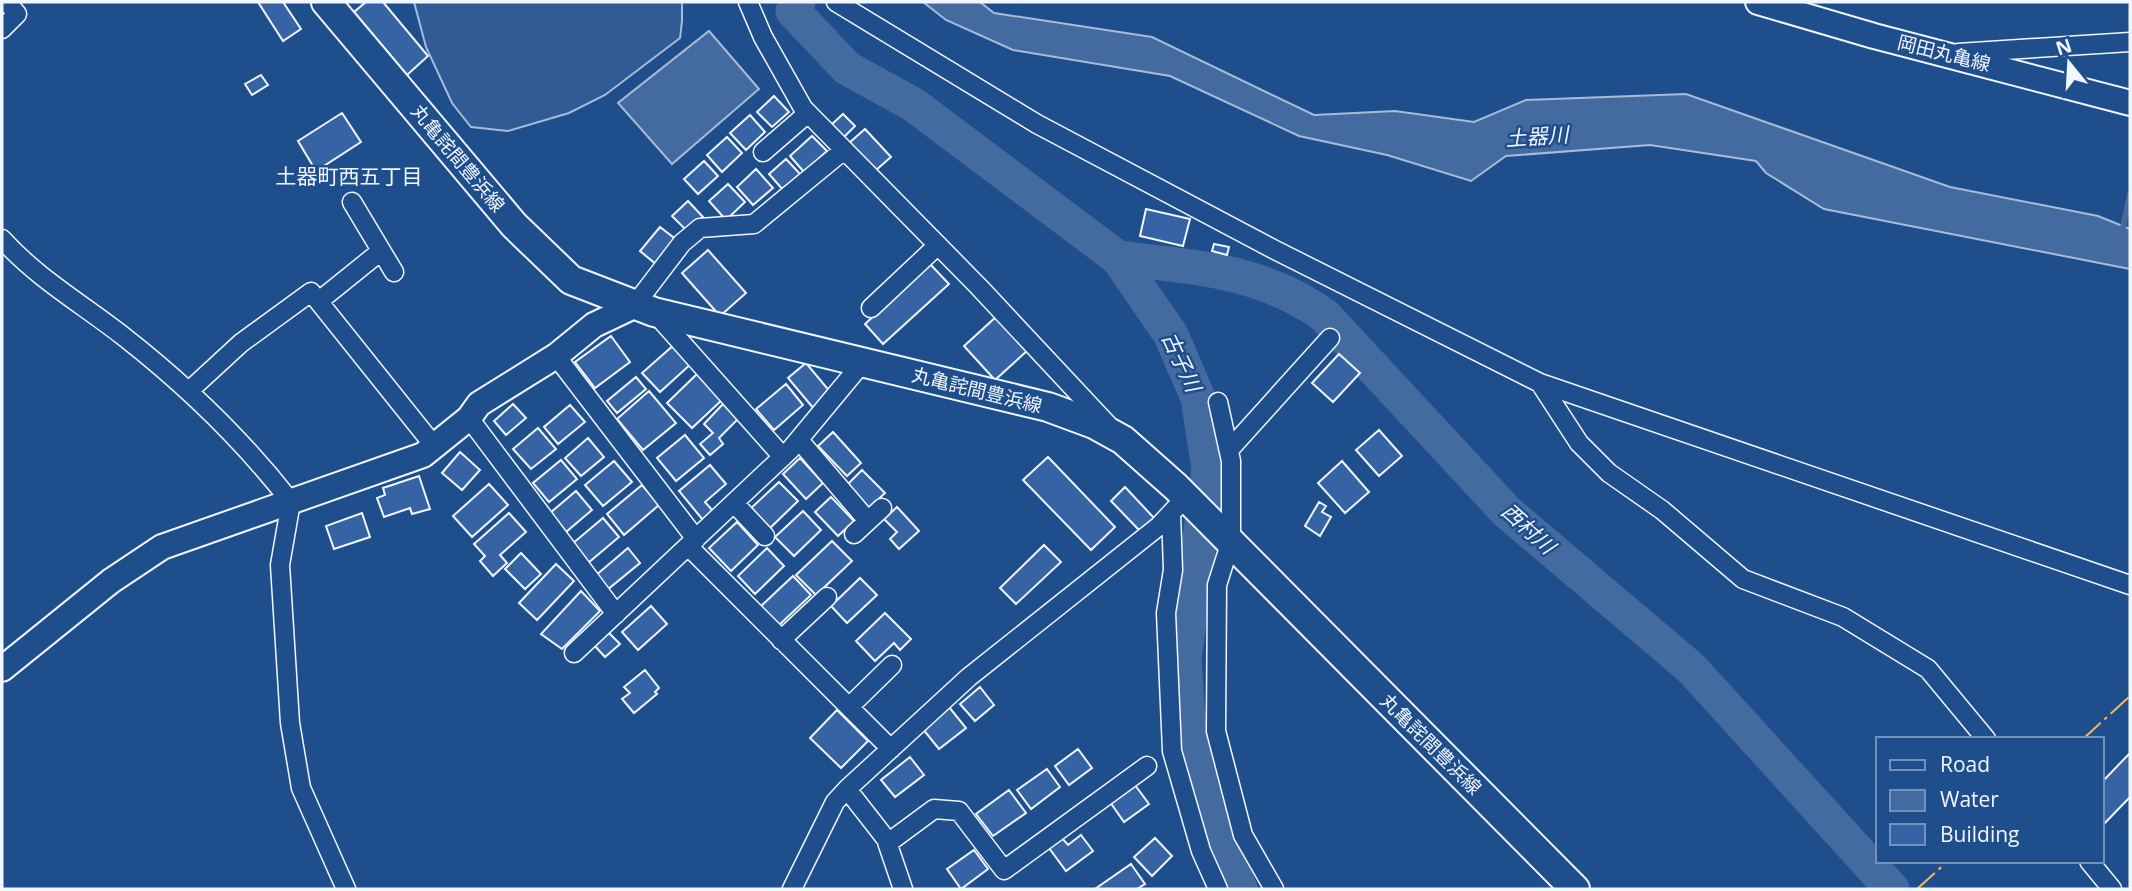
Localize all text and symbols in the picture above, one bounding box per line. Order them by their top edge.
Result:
north arrow [2034,28,2104,98]
street label: 岡田丸亀線 [1895,29,1993,77]
text: N [2052,32,2075,62]
street label: 丸亀詫間豊浜線 [405,99,511,217]
water label: 土器川 [1505,120,1571,152]
district label: 土器町西五丁目 [276,162,423,190]
water label: 古子川 [1156,327,1209,398]
street label: 丸亀詫間豊浜線 [909,361,1045,419]
water label: 西村川 [1496,497,1563,561]
street label: 丸亀詫間豊浜線 [1375,688,1487,800]
legend [1876,737,2104,863]
text: Road [1940,750,1990,778]
text: Water [1940,785,1999,813]
text: Building [1940,820,2019,848]

